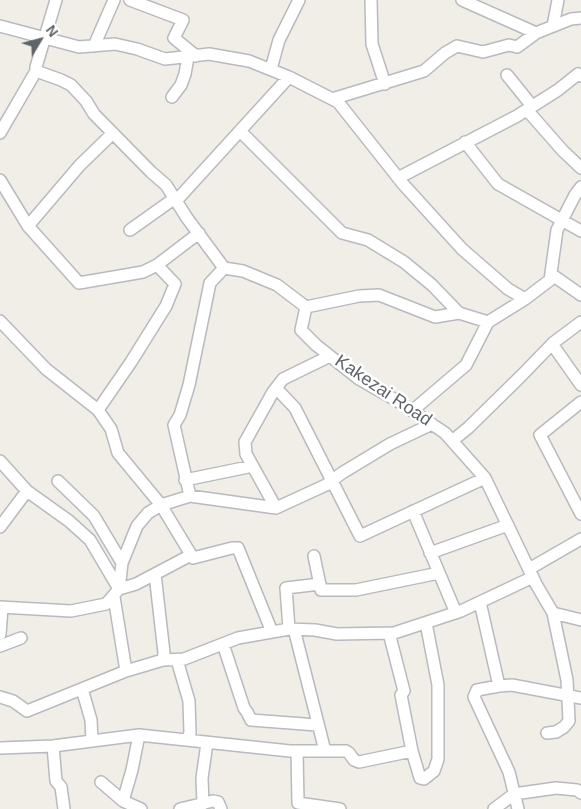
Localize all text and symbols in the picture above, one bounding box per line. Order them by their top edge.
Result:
north arrow [15,15,65,65]
text: N [43,22,61,40]
street label: Kakezai Road [331,351,435,431]

